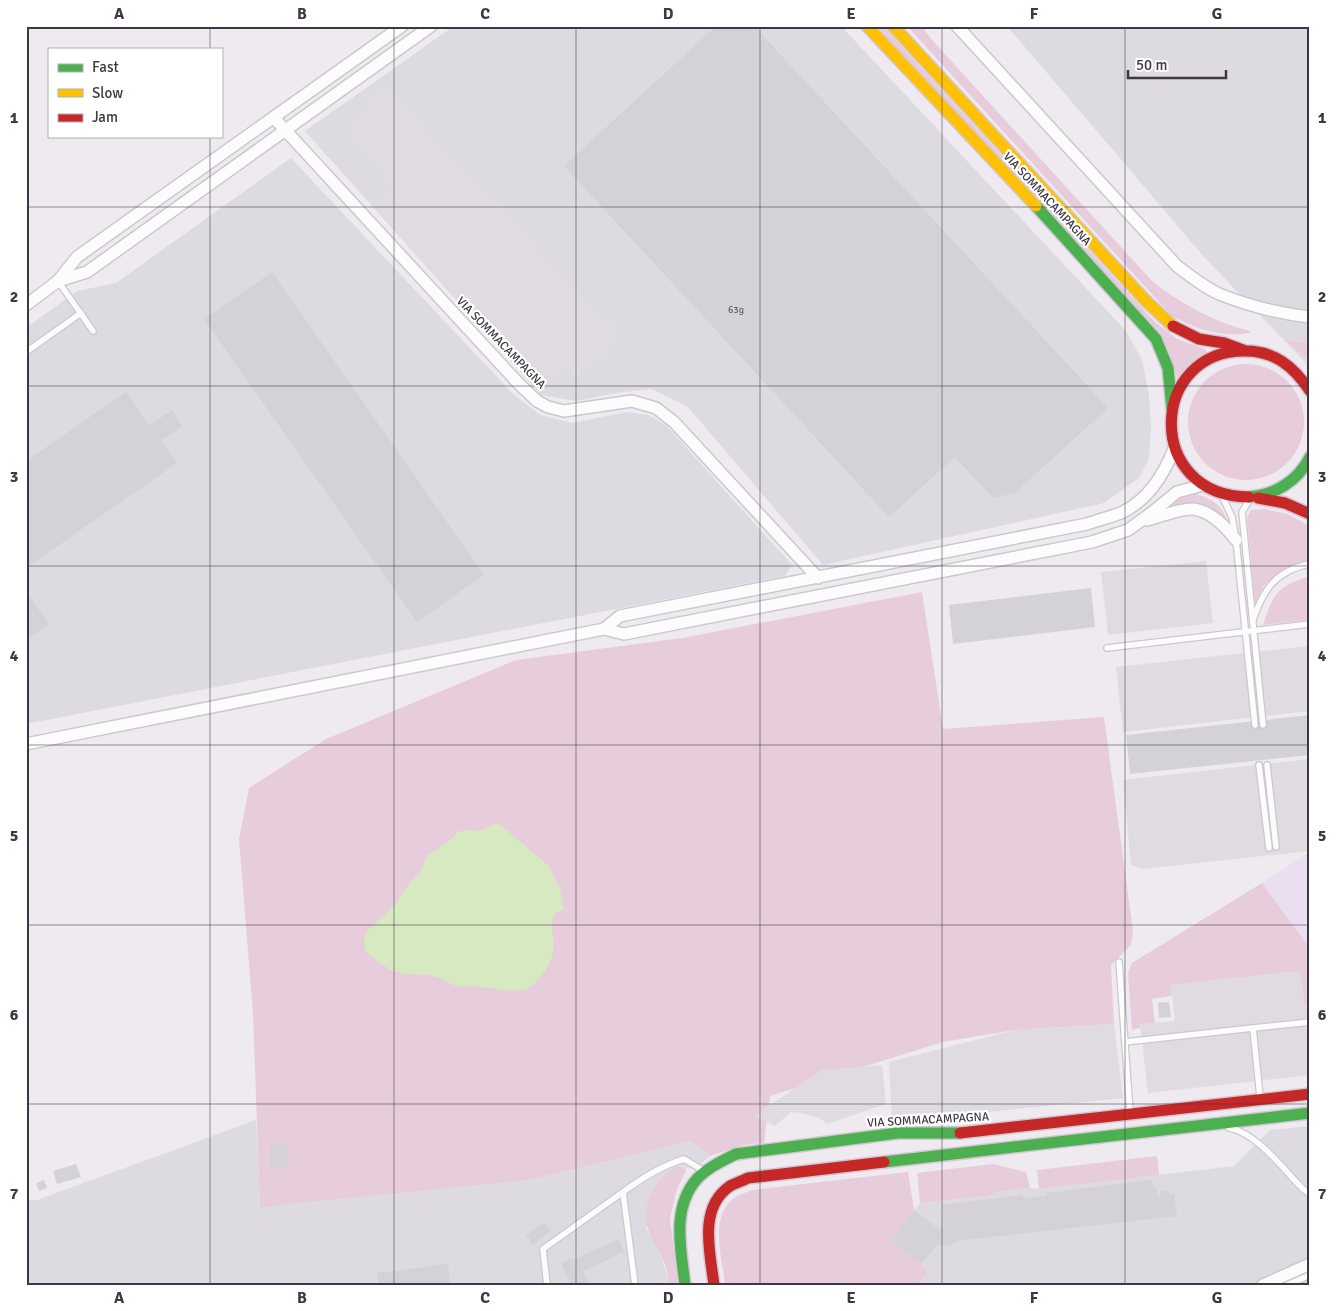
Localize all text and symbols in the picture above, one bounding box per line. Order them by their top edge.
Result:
text: A [114,4,125,24]
text: B [297,4,307,24]
text: C [480,4,490,24]
text: D [663,4,674,24]
text: E [846,4,856,24]
text: F [1030,4,1039,24]
text: G [1212,4,1222,24]
legend [48,48,222,138]
scale bar [1128,48,1226,80]
text: 50 m [1136,56,1167,74]
text: Fast [92,58,119,76]
text: Slow [92,84,123,102]
text: 1 [10,108,19,128]
text: Jam [92,108,118,126]
text: 1 [1318,108,1327,128]
street label: VIA SOMMACAMPAGNA [1000,149,1095,249]
text: 2 [10,287,18,307]
text: 2 [1318,287,1326,307]
street label: VIA SOMMACAMPAGNA [453,294,549,393]
house number: 63g [728,304,744,316]
text: 3 [10,467,18,487]
text: 3 [1318,467,1326,487]
text: 4 [10,646,19,666]
text: 4 [1318,646,1327,666]
text: 5 [10,826,18,846]
text: 5 [1318,826,1326,846]
text: 6 [10,1005,19,1025]
text: 6 [1318,1005,1327,1025]
street label: VIA SOMMACAMPAGNA [867,1109,990,1131]
text: 7 [10,1184,19,1204]
text: 7 [1318,1184,1327,1204]
text: A [114,1288,125,1308]
text: B [297,1288,307,1308]
text: C [480,1288,490,1308]
text: D [663,1288,674,1308]
text: E [846,1288,856,1308]
text: F [1030,1288,1039,1308]
text: G [1212,1288,1222,1308]

